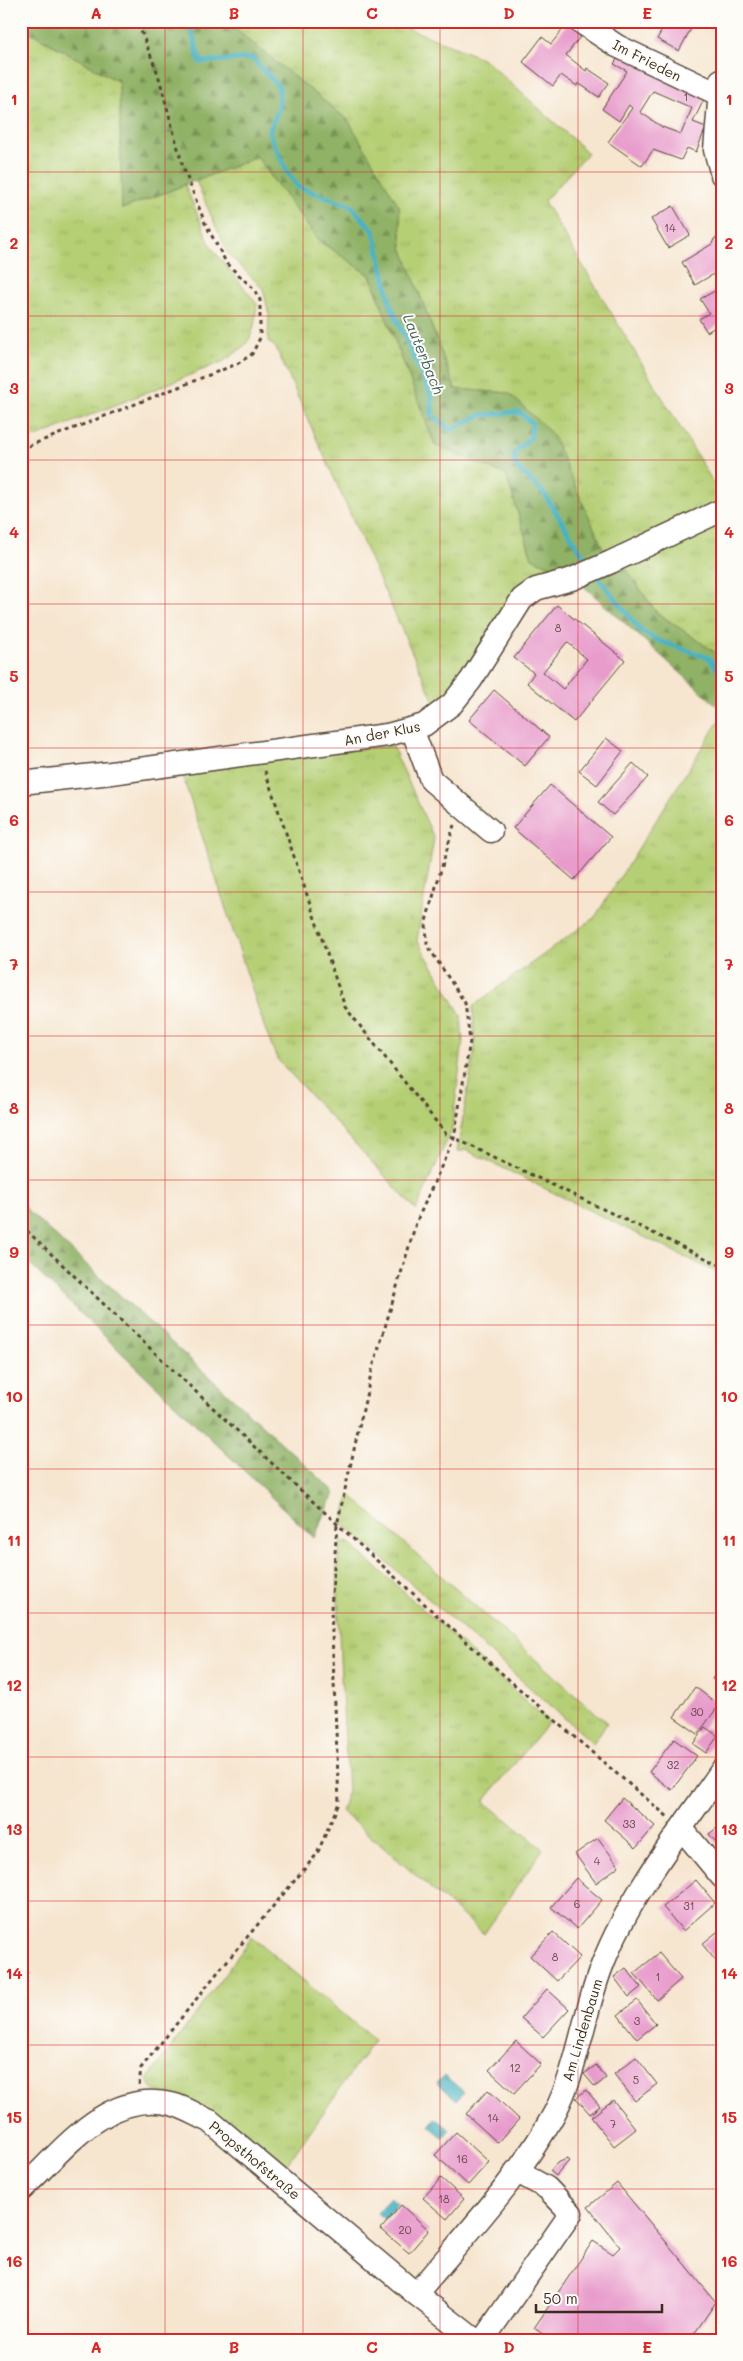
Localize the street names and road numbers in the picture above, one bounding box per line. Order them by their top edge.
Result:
street label: Im Frieden [609,35,685,85]
street label: An der Klus [342,716,422,750]
street label: Am Lindenbaum [557,1976,607,2084]
street label: Propsthofstraße [205,2116,305,2204]

